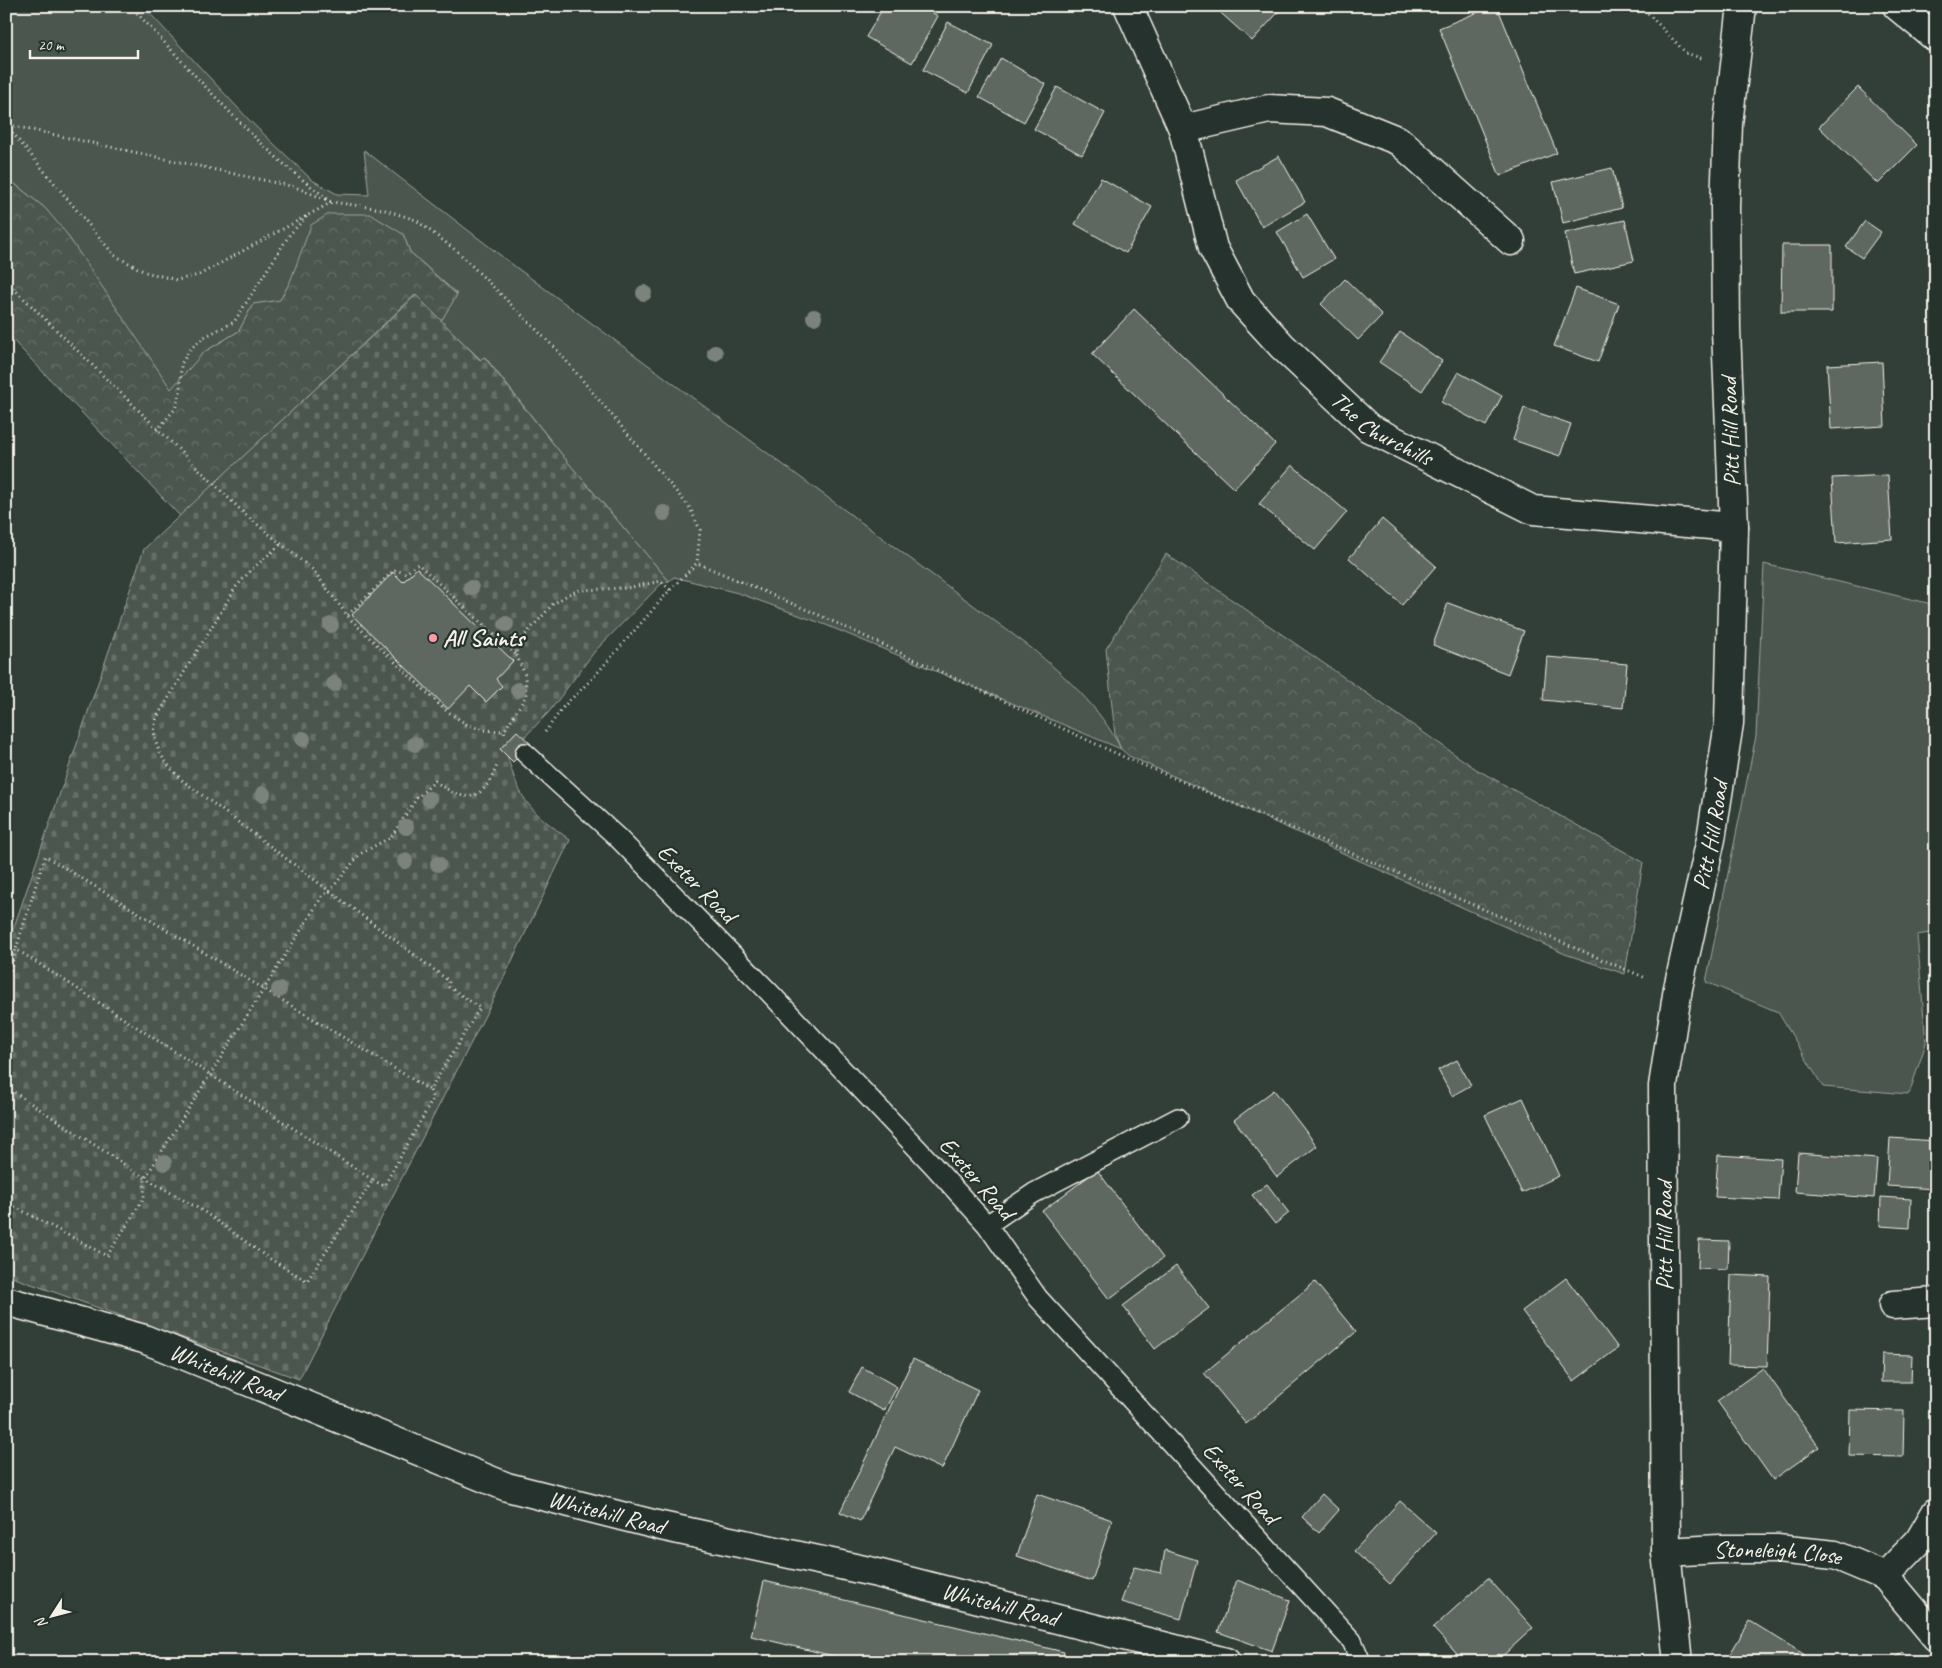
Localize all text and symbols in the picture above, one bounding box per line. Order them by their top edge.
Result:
scale bar [30,28,138,60]
text: 20 m [38,36,65,55]
street label: Pitt Hill Road [1713,373,1747,487]
street label: The Churchills [1324,385,1439,473]
place label: All Saints [443,623,527,653]
marker: All Saints [427,632,439,644]
street label: Pitt Hill Road [1685,775,1735,892]
street label: Exeter Road [651,837,746,932]
street label: Exeter Road [933,1130,1024,1228]
street label: Pitt Hill Road [1649,1178,1679,1291]
street label: Whitehill Road [166,1336,290,1410]
street label: Exeter Road [1196,1436,1288,1533]
street label: Whitehill Road [545,1483,671,1542]
street label: Stoneleigh Close [1714,1534,1849,1572]
street label: Whitehill Road [939,1575,1065,1634]
north arrow [28,1590,78,1640]
text: N [31,1613,51,1632]

